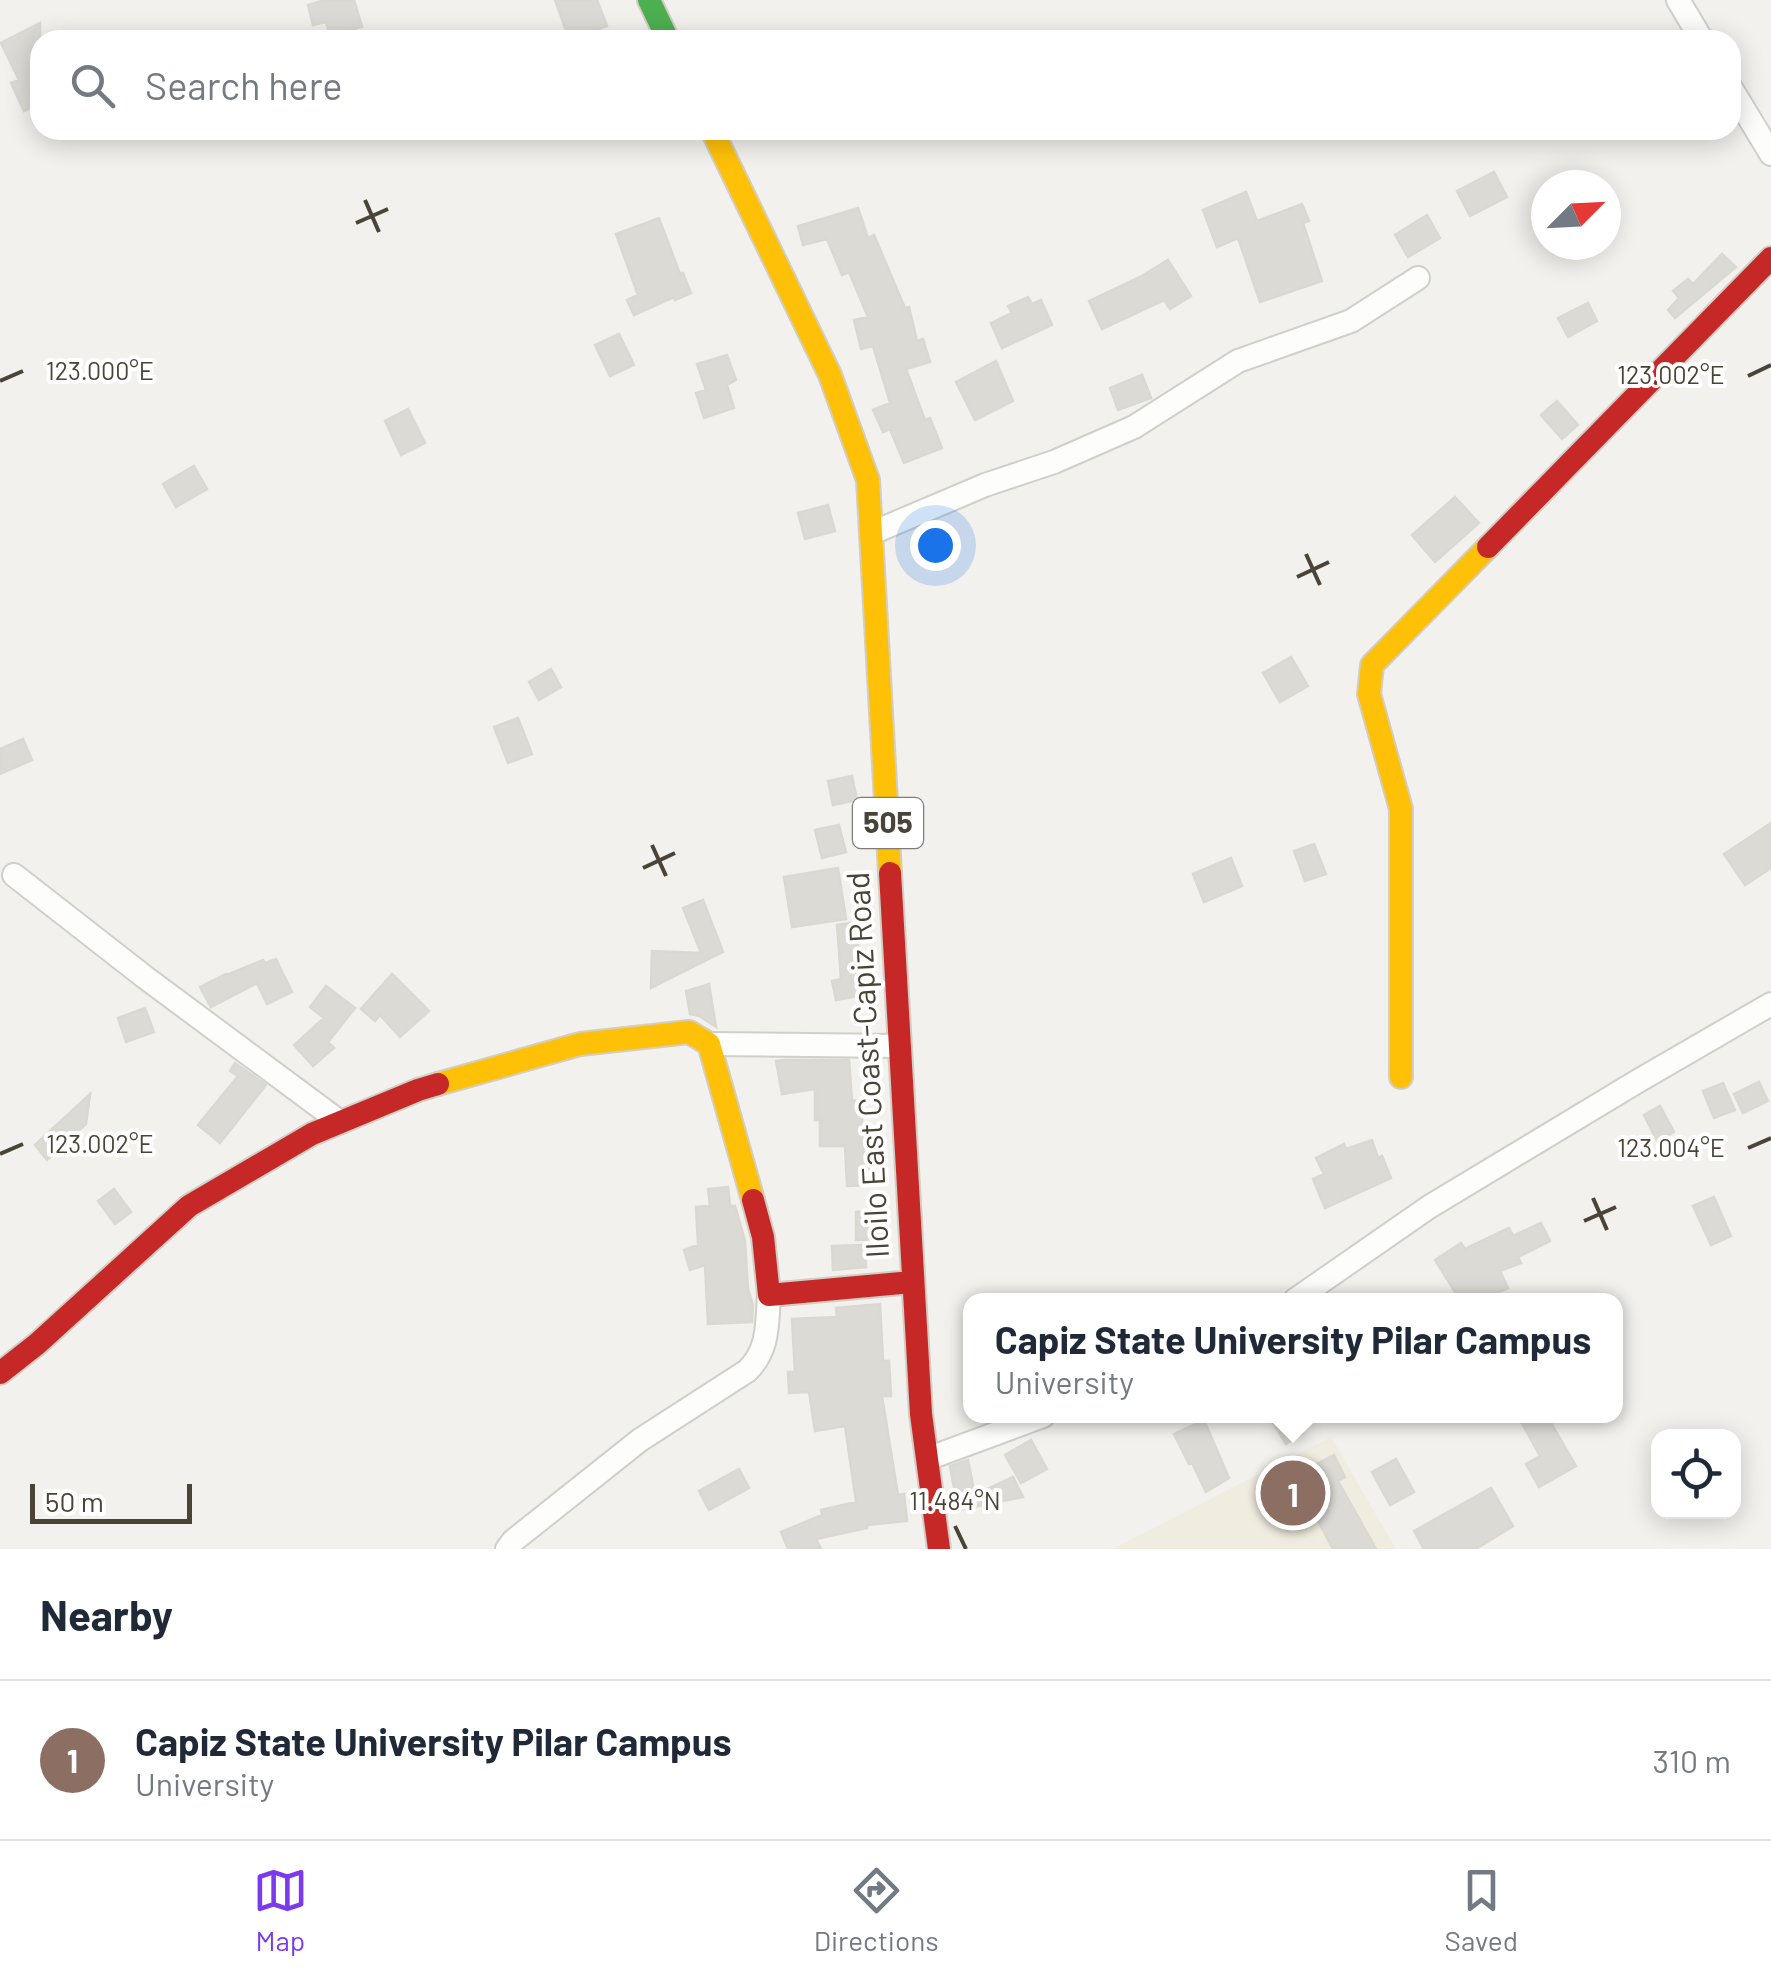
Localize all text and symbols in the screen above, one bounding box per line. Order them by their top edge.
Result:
search box [30,30,1741,140]
icon: search [65,58,120,113]
text: Search here [145,62,343,108]
north arrow [1531,170,1621,260]
text: 123.000°E [46,355,154,385]
text: 123.002°E [1617,359,1725,389]
your location [910,520,961,571]
road number: 505 [853,798,923,848]
street label: Iloilo East Coast-Capiz Road [837,871,895,1259]
text: 123.002°E [46,1128,154,1158]
text: 123.004°E [1617,1132,1725,1162]
popup [963,1293,1623,1423]
text: Capiz State University Pilar Campus [995,1316,1591,1362]
text: University [995,1362,1134,1400]
map controls [1651,1429,1741,1519]
button: locate [1651,1429,1741,1519]
pin: 1 [1260,1456,1326,1530]
scale bar [30,1479,192,1524]
text: 50 m [45,1484,104,1518]
text: 11.484°N [909,1485,1001,1515]
text: Nearby [40,1589,173,1639]
text: Capiz State University Pilar Campus [135,1718,732,1764]
text: 1 [67,1741,78,1779]
text: 310 m [1653,1741,1731,1779]
text: University [135,1764,274,1802]
tab: Map [253,1863,308,1957]
tab: Directions [814,1863,939,1957]
tab: Saved [1445,1863,1518,1957]

